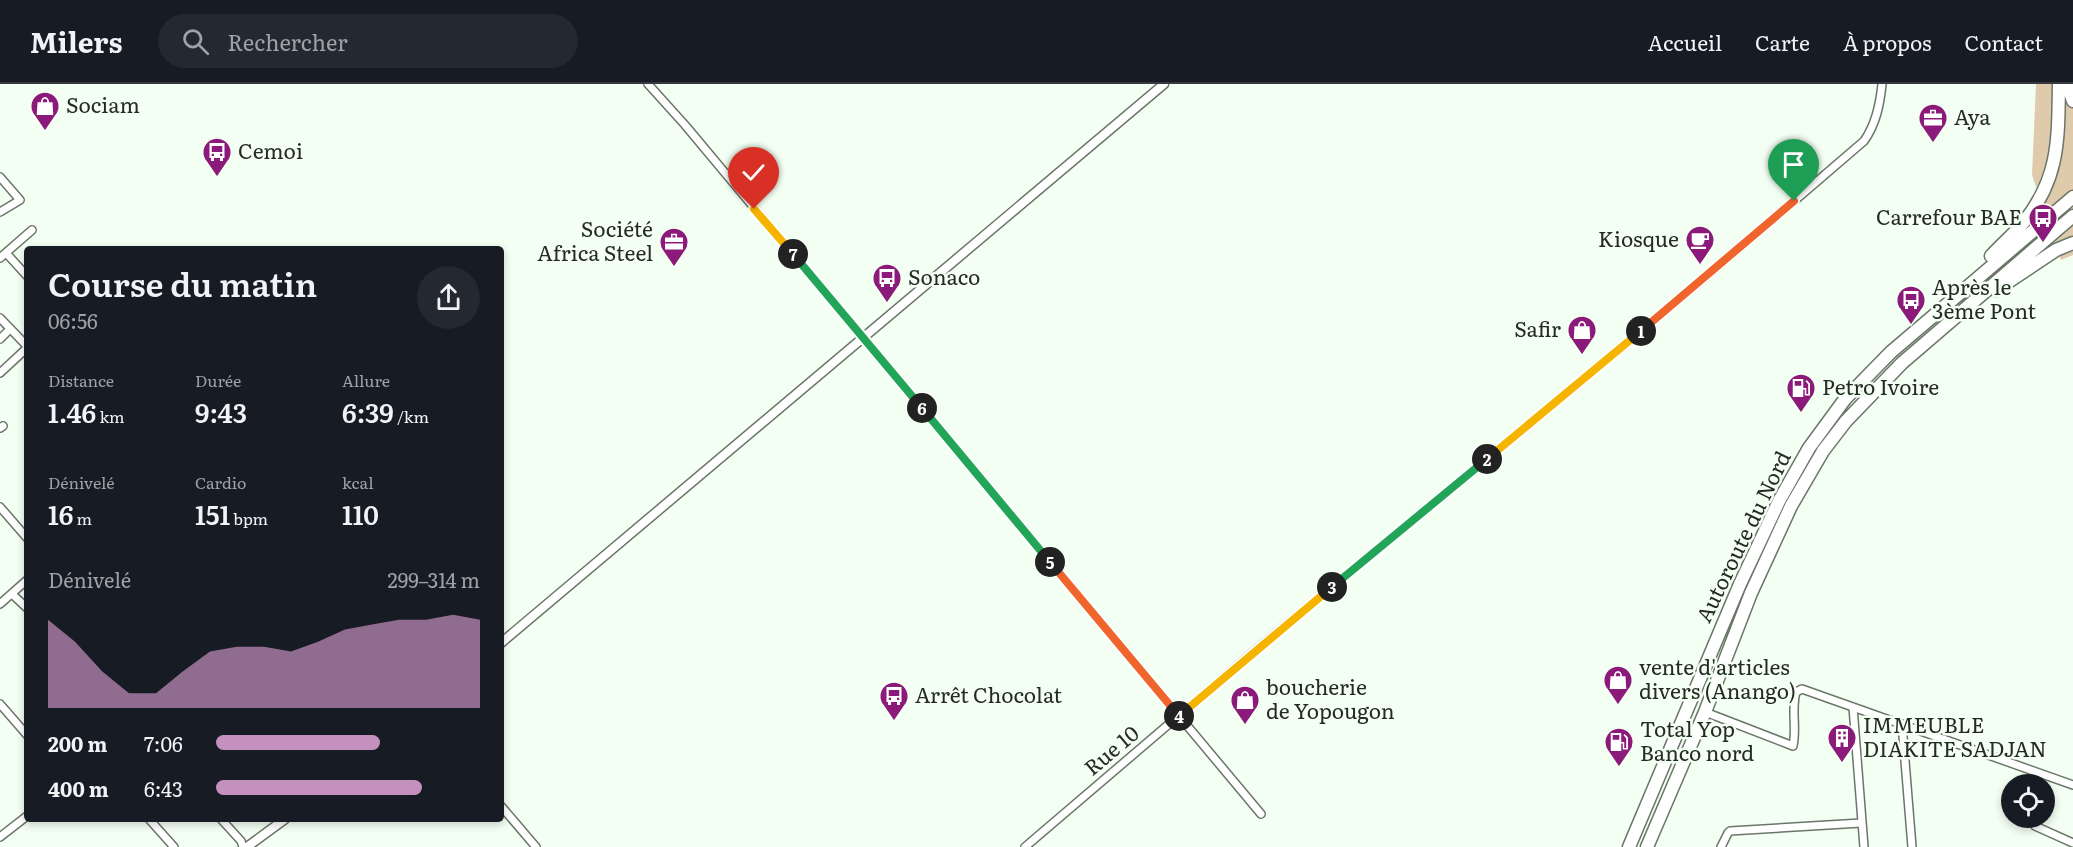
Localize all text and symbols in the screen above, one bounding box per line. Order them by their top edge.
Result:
search box [158,14,578,68]
text: Milers [30,20,122,62]
icon: search [179,25,212,58]
text: Rechercher [227,25,348,58]
text: Accueil [1648,26,1722,57]
text: Carte [1755,26,1810,57]
text: À propos [1843,26,1932,57]
text: Contact [1965,26,2043,57]
place label: Sociam [66,88,140,119]
shop icon: Sociam [29,90,61,132]
place label: Aya [1954,100,1991,131]
office icon: Aya [1917,102,1949,144]
place label: Cemoi [238,134,303,165]
bus stop icon: Cemoi [201,136,233,178]
pin [1768,139,1819,201]
pin [728,147,779,209]
icon: arrive [1777,148,1810,181]
icon: check [737,156,770,189]
place label: Carrefour BAE [1876,200,2022,231]
bus stop icon: Carrefour BAE [2027,202,2059,244]
place label: Société Africa Steel [537,212,653,267]
place label: Kiosque [1598,222,1679,253]
cafe icon: Kiosque [1684,224,1716,266]
office icon: Société Africa Steel [658,226,690,268]
pin: 7 [778,239,808,269]
text: 7 [789,242,797,266]
text: Course du matin [48,258,317,307]
place label: Sonaco [908,260,980,291]
bus stop icon: Sonaco [871,262,903,304]
button: share [417,266,480,329]
place label: Après le 3ème Pont [1932,270,2036,325]
bus stop icon: Après le 3ème Pont [1895,284,1927,326]
text: 06:56 [48,305,98,335]
place label: Safir [1514,312,1561,343]
shop icon: Safir [1566,314,1598,356]
pin: 1 [1626,316,1656,346]
text: 1 [1638,319,1644,343]
text: Distance [48,368,114,392]
text: Durée [195,368,241,392]
text: Allure [342,368,390,392]
place label: Petro Ivoire [1822,370,1939,401]
fuel station icon: Petro Ivoire [1785,372,1817,414]
text: 1.46 [48,392,96,431]
text: 9:43 [195,392,247,431]
text: 6:39 [342,392,394,431]
pin: 6 [907,393,937,423]
text: 6 [917,396,927,420]
text: km [96,404,125,428]
text: /km [394,404,429,428]
pin: 2 [1472,444,1502,474]
street label: Autoroute du Nord [1687,445,1797,627]
text: 2 [1483,447,1491,471]
text: Dénivelé [48,470,114,494]
text: Cardio [195,470,246,494]
text: kcal [342,470,374,494]
text: 16 [48,494,73,533]
text: 151 [195,494,230,533]
text: 110 [342,494,379,533]
text: m [73,506,92,530]
text: bpm [230,506,268,530]
pin: 5 [1035,547,1065,577]
text: 5 [1046,550,1054,574]
text: Dénivelé [48,564,131,594]
text: 299–314 m [388,564,480,594]
pin: 3 [1317,572,1347,602]
text: 3 [1328,575,1336,599]
place label: vente d'articles divers (Anango) [1639,650,1796,705]
shop icon: vente d'articles divers (Anango) [1602,664,1634,706]
place label: boucherie de Yopougon [1266,670,1395,725]
place label: Arrêt Chocolat [915,678,1063,709]
bus stop icon: Arrêt Chocolat [878,680,910,722]
shop icon: boucherie de Yopougon [1229,684,1261,726]
pin: 4 [1164,701,1194,731]
text: 4 [1174,704,1184,728]
place label: IMMEUBLE DIAKITE SADJAN [1863,708,2047,763]
place label: Total Yop Banco nord [1640,712,1754,767]
street label: Rue 10 [1076,717,1145,781]
building icon: IMMEUBLE DIAKITE SADJAN [1826,722,1858,764]
fuel station icon: Total Yop Banco nord [1603,726,1635,768]
text: 200 m [48,728,107,758]
text: 7:06 [144,728,183,758]
text: 400 m [48,773,109,803]
text: 6:43 [144,773,183,803]
map controls [2001,774,2055,828]
button: locate [2001,774,2055,828]

